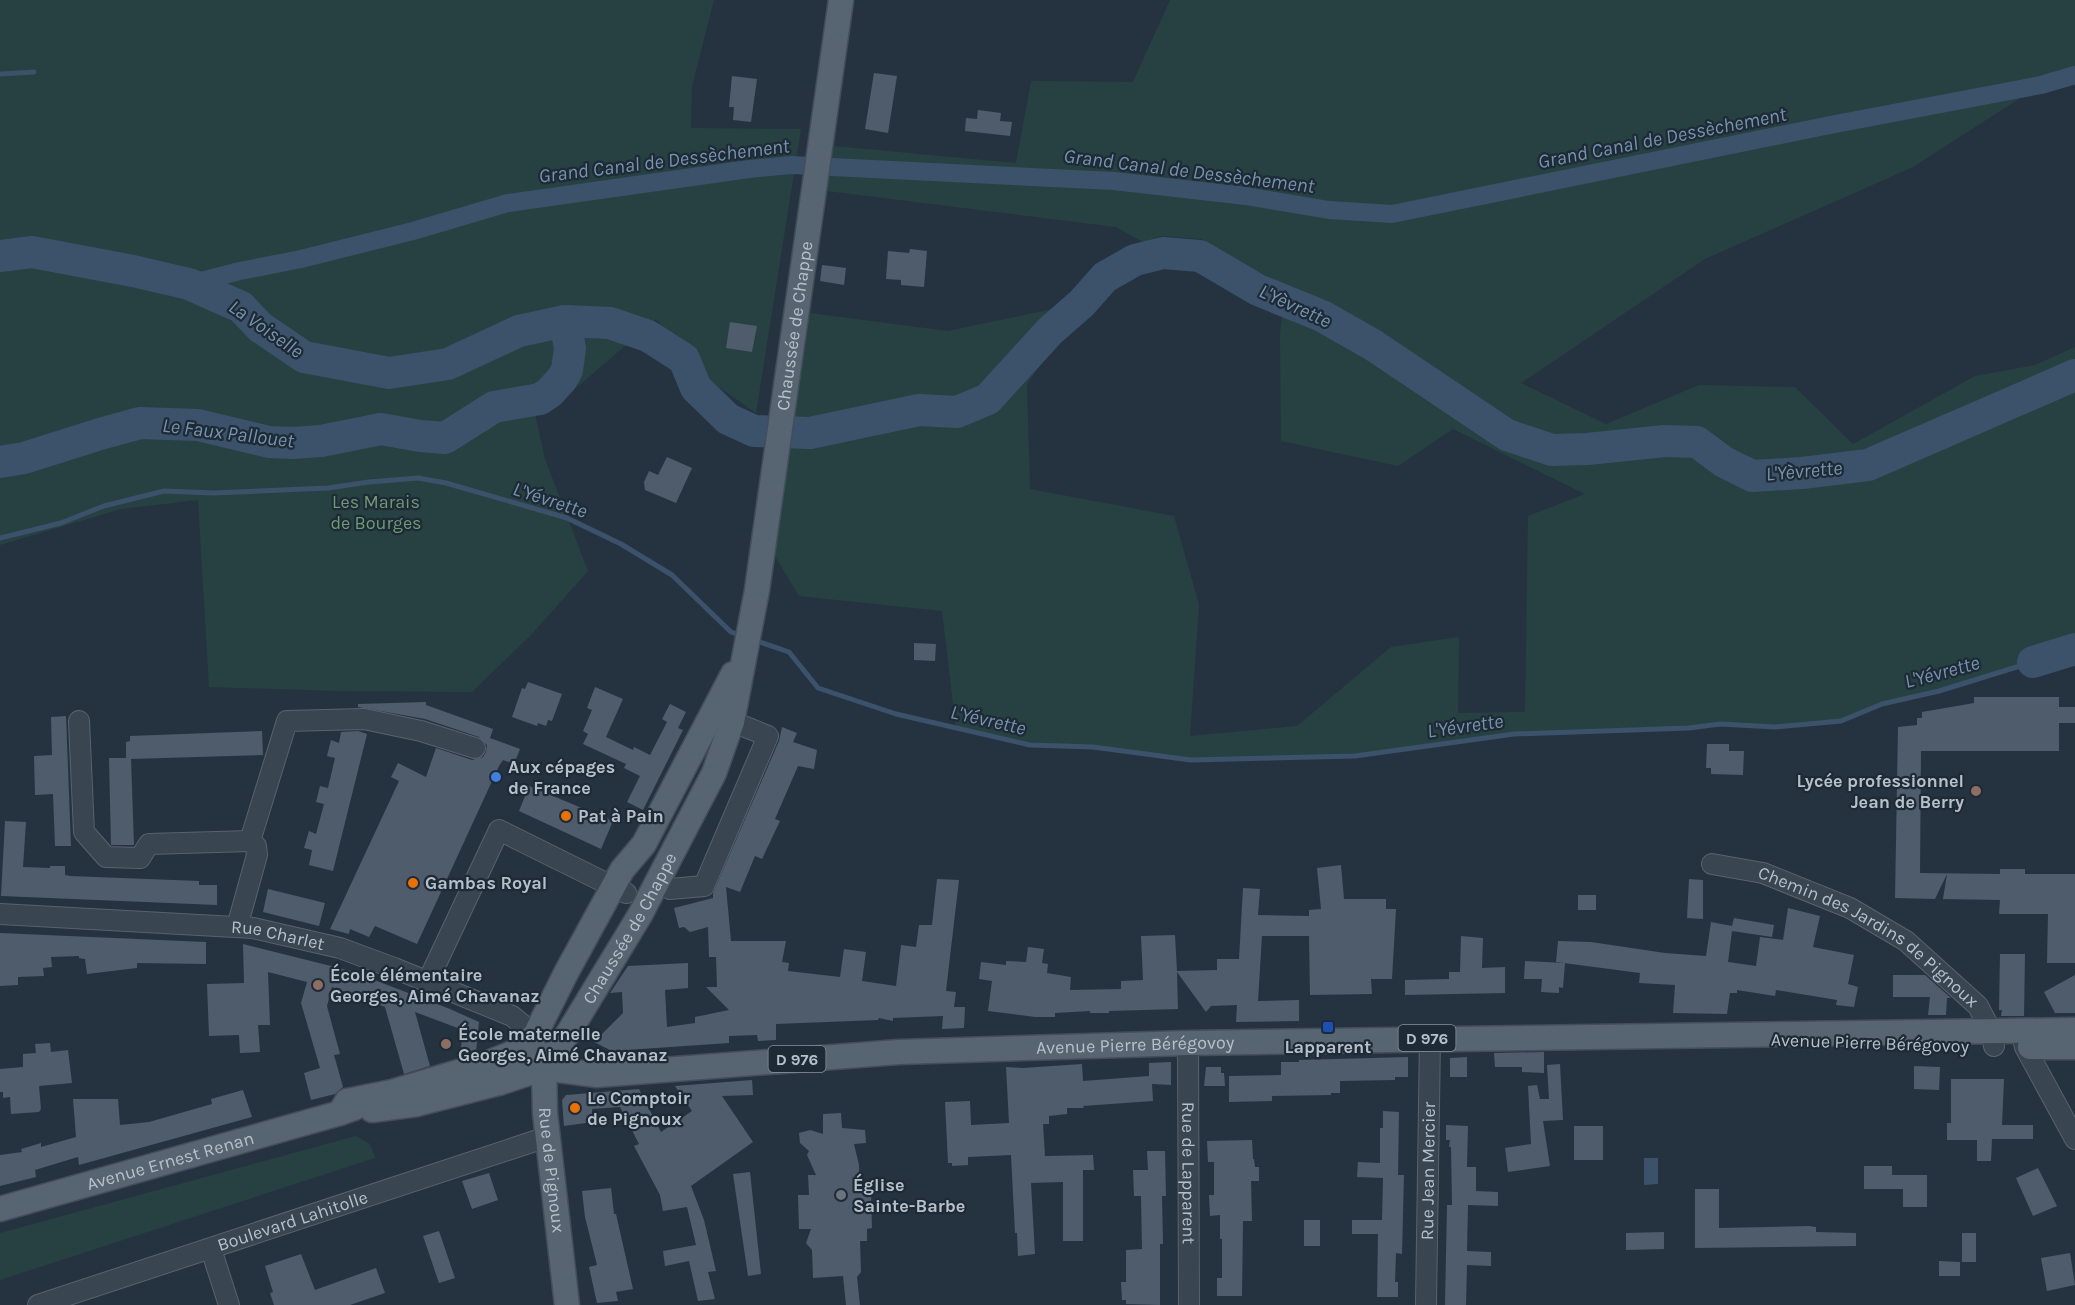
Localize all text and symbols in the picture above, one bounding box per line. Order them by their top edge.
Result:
water label: Grand Canal de Dessèchement [1536,103,1788,173]
water label: Grand Canal de Dessèchement [537,134,791,188]
water label: Grand Canal de Dessèchement [1062,144,1316,198]
street label: Chaussée de Chappe [772,240,818,412]
water label: L'Yèvrette [1255,279,1335,333]
water label: La Voiselle [224,295,308,363]
water label: Le Faux Pallouet [161,414,295,453]
water label: L'Yèvrette [1765,456,1843,486]
water label: L'Yévrette [510,477,590,523]
park label: Les Marais de Bourges [330,491,422,534]
water label: L'Yévrette [1902,651,1982,693]
water label: L'Yévrette [948,700,1028,740]
water label: L'Yévrette [1425,709,1505,743]
place label: Aux cépages de France [508,756,615,799]
marker: Aux cépages de France [489,770,503,784]
place label: Lycée professionnel Jean de Berry [1797,770,1964,813]
marker: Lycée professionnel Jean de Berry [1969,784,1983,798]
place label: Pat à Pain [578,805,664,827]
marker: Pat à Pain [559,809,573,823]
street label: Chaussée de Chappe [578,849,682,1008]
street label: Chemin des Jardins de Pignoux [1755,861,1983,1012]
place label: Gambas Royal [425,872,547,894]
marker: Gambas Royal [406,876,420,890]
street label: Rue Charlet [231,916,327,955]
place label: École élémentaire Georges, Aimé Chavanaz [330,963,539,1007]
marker: École élémentaire Georges, Aimé Chavanaz [311,978,325,992]
marker: Lapparent [1321,1020,1335,1034]
place label: École maternelle Georges, Aimé Chavanaz [458,1022,667,1066]
road number: D 976 [1398,1025,1456,1051]
street label: Avenue Pierre Bérégovoy [1771,1029,1970,1057]
street label: Avenue Pierre Bérégovoy [1036,1031,1235,1059]
place label: Lapparent [1285,1036,1371,1058]
marker: École maternelle Georges, Aimé Chavanaz [439,1037,453,1051]
road number: D 976 [768,1046,826,1072]
place label: Le Comptoir de Pignoux [587,1087,690,1130]
marker: Le Comptoir de Pignoux [568,1101,582,1115]
street label: Rue Jean Mercier [1416,1101,1440,1240]
street label: Rue de Lapparent [1177,1102,1200,1244]
street label: Rue de Pignoux [534,1107,570,1234]
street label: Avenue Ernest Renan [84,1127,256,1195]
place label: Église Sainte-Barbe [853,1173,965,1217]
street label: Boulevard Lahitolle [214,1186,371,1256]
marker: Église Sainte-Barbe [834,1188,848,1202]

